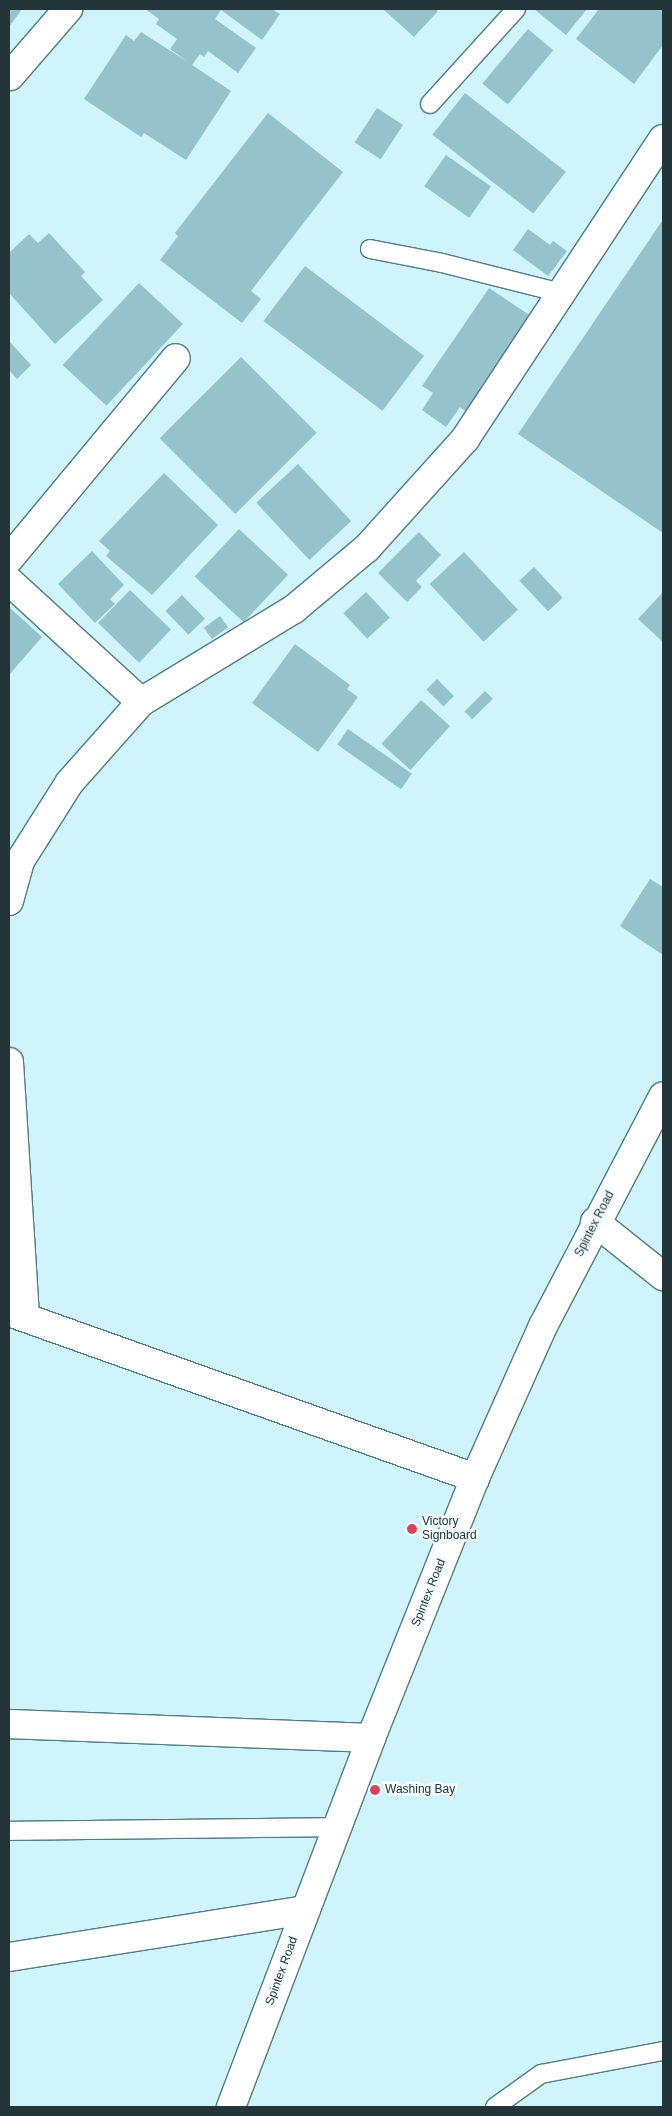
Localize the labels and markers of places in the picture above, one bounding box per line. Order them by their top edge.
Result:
place label: Victory Signboard [422,1515,477,1543]
marker: Victory Signboard [406,1523,418,1535]
place label: Washing Bay [385,1783,455,1797]
marker: Washing Bay [369,1784,381,1796]

